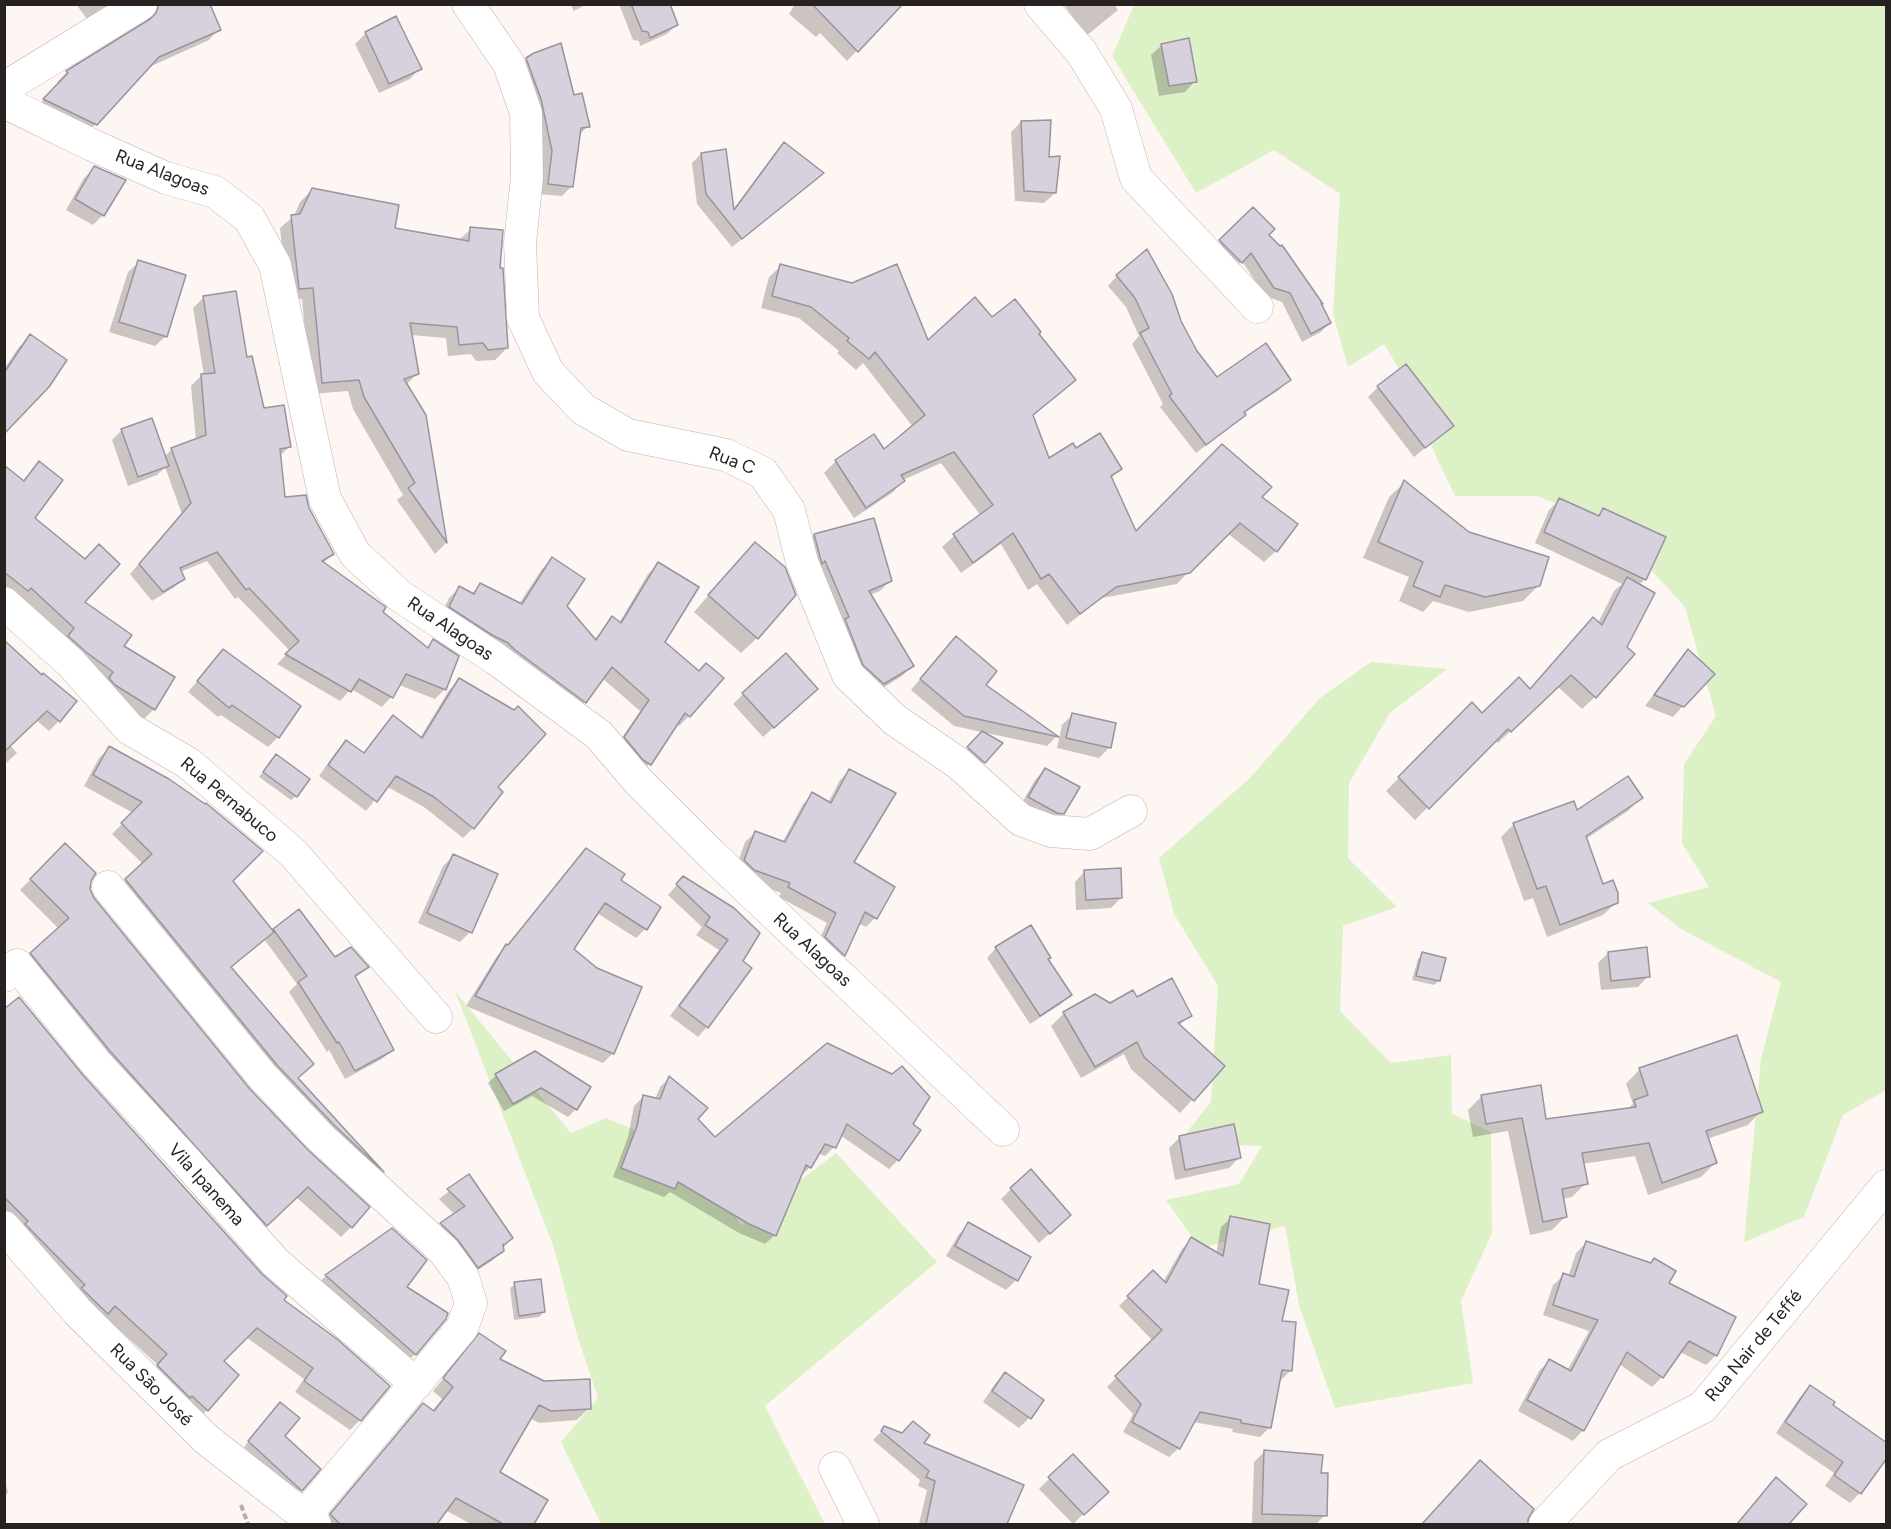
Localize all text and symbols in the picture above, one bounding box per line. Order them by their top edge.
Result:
street label: Rua Alagoas [112,145,212,201]
street label: Rua C [706,442,758,480]
street label: Rua Alagoas [403,592,497,666]
street label: Rua Pernabuco [176,753,282,847]
street label: Rua Alagoas [768,908,856,992]
street label: Vila Ipanema [163,1139,249,1231]
street label: Rua Nair de Teffé [1701,1286,1807,1406]
street label: Rua São José [105,1339,197,1431]

